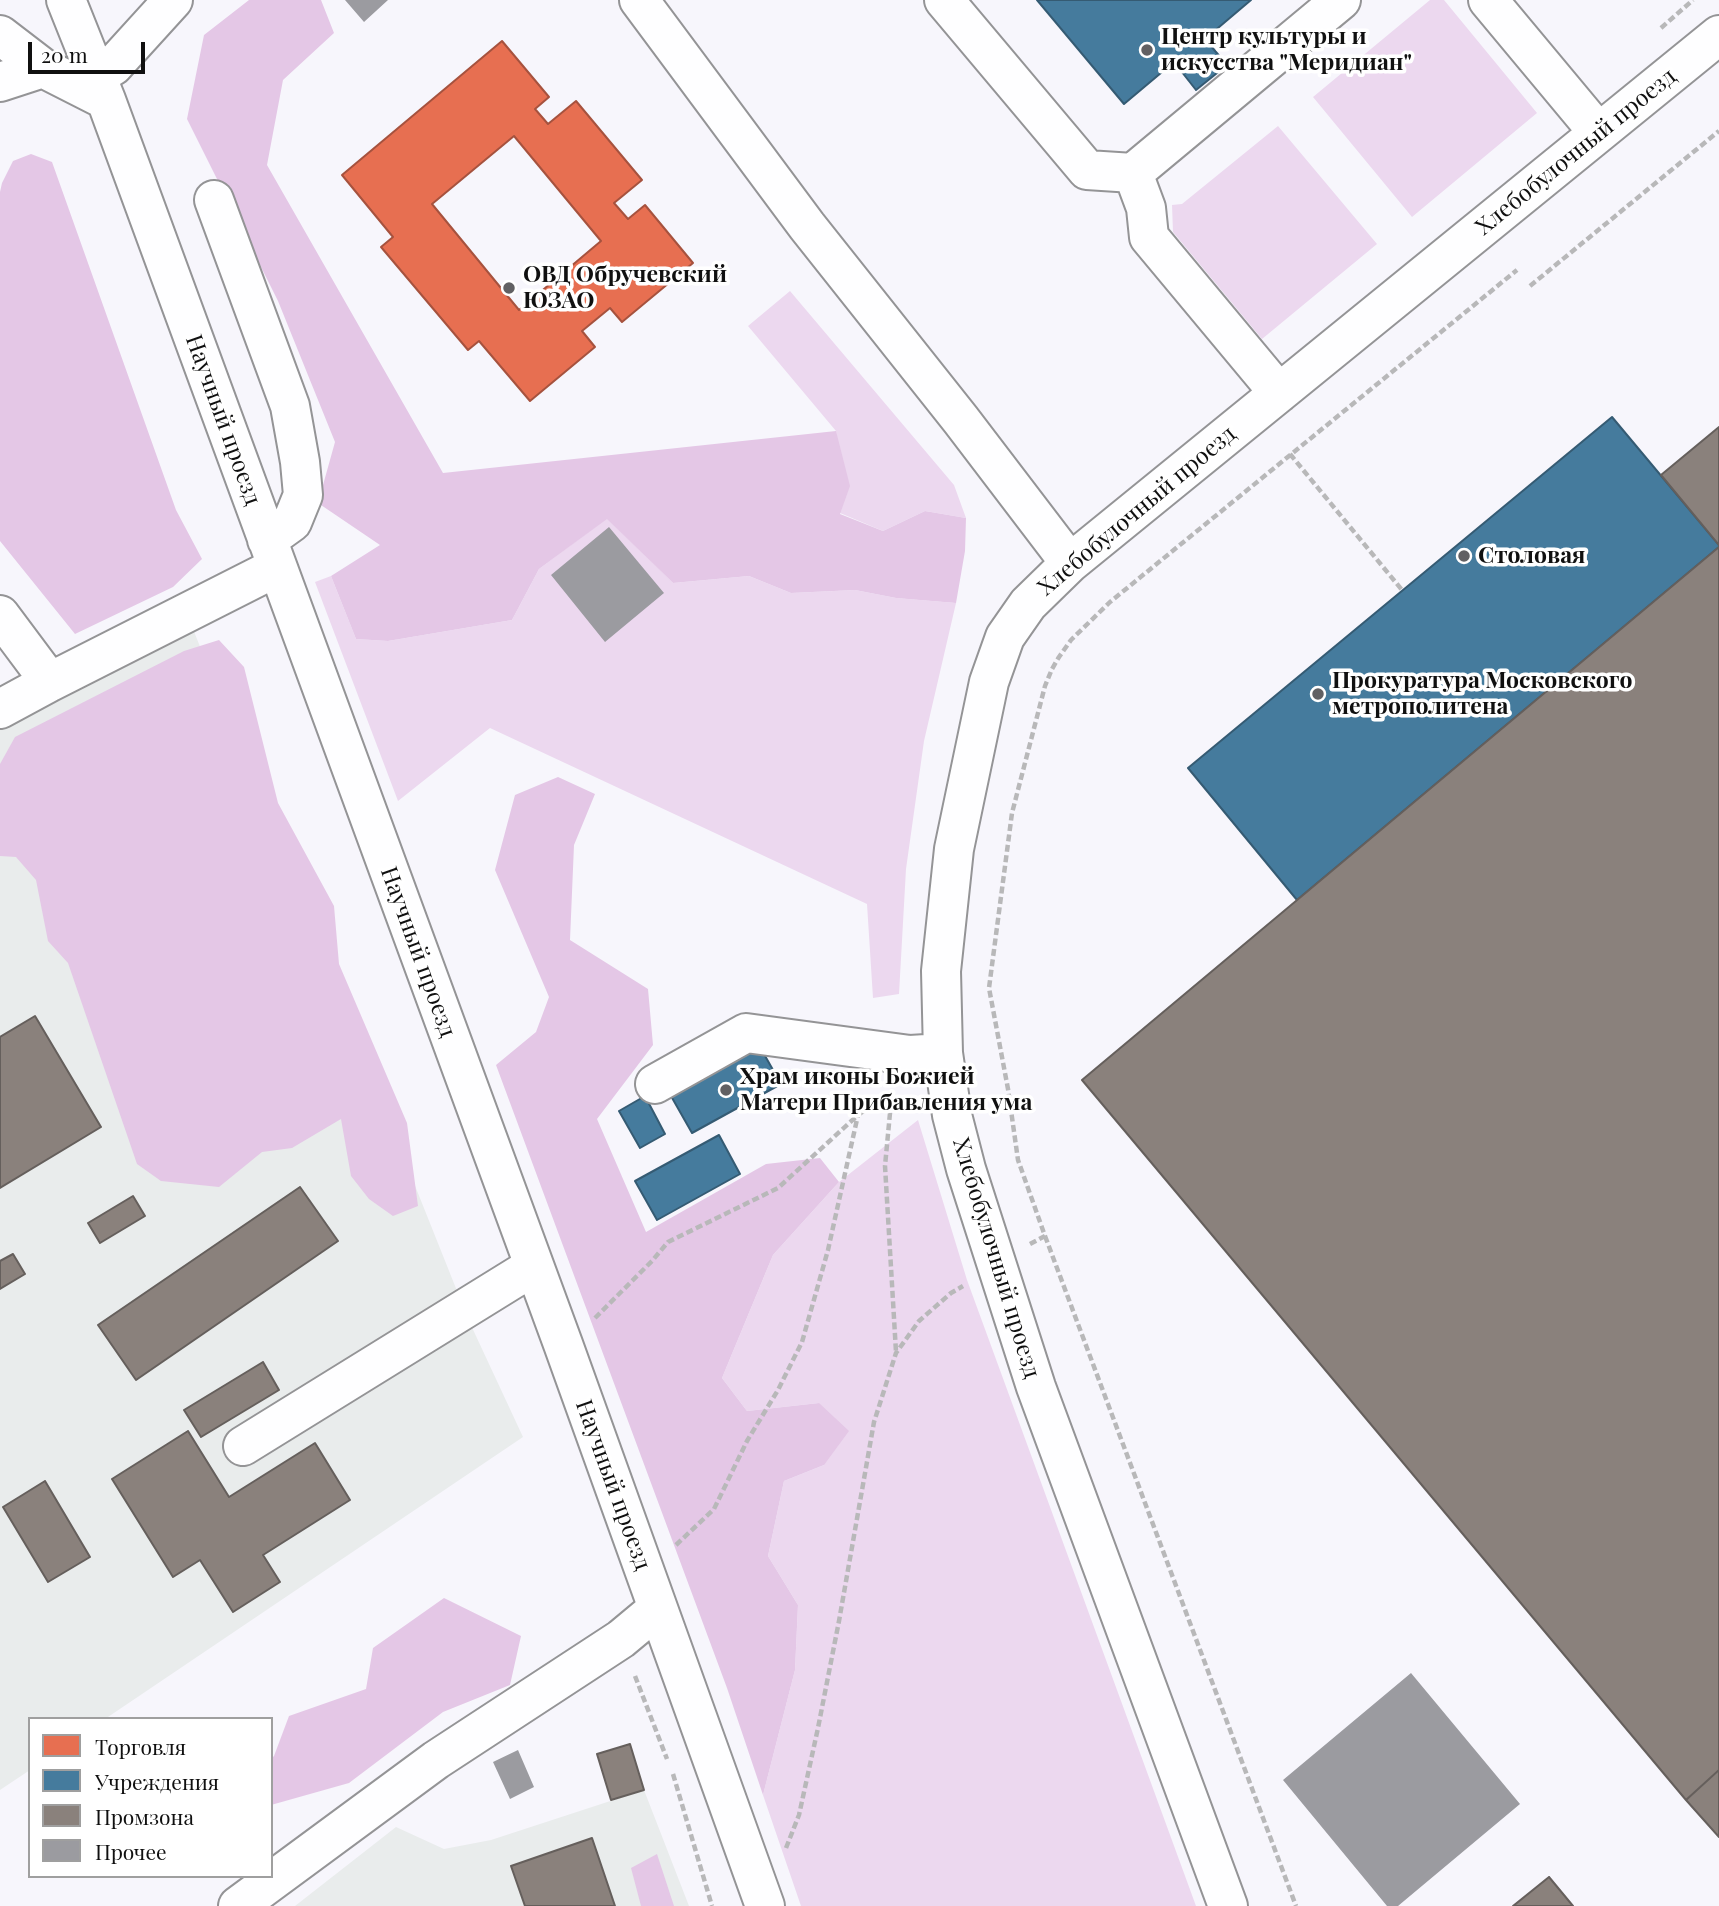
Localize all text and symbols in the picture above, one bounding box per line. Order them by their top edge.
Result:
place label: Центр культуры и искусства "Меридиан" [1161,23,1412,77]
scale bar [32,28,149,72]
text: 20 m [41,40,88,68]
marker: Центр культуры и искусства "Меридиан" [1139,42,1155,58]
street label: Хлебобулочный проезд [1470,63,1682,241]
place label: ОВД Обручевский ЮЗАО [523,261,727,315]
marker: ОВД Обручевский ЮЗАО [501,280,517,296]
street label: Научный проезд [179,331,267,509]
street label: Хлебобулочный проезд [1032,420,1242,602]
place label: Столовая [1478,542,1585,570]
marker: Столовая [1456,548,1472,564]
place label: Прокуратура Московского метрополитена [1332,667,1633,721]
marker: Прокуратура Московского метрополитена [1310,686,1326,702]
street label: Научный проезд [374,863,462,1041]
place label: Храм иконы Божией Матери Прибавления ума [740,1063,1032,1117]
marker: Храм иконы Божией Матери Прибавления ума [718,1082,734,1098]
street label: Хлебобулочный проезд [946,1135,1046,1381]
street label: Научный проезд [569,1396,657,1574]
legend [28,1717,273,1878]
text: Торговля [95,1732,186,1760]
text: Учреждения [95,1767,219,1795]
text: Промзона [95,1802,194,1830]
text: Прочее [95,1837,167,1865]

